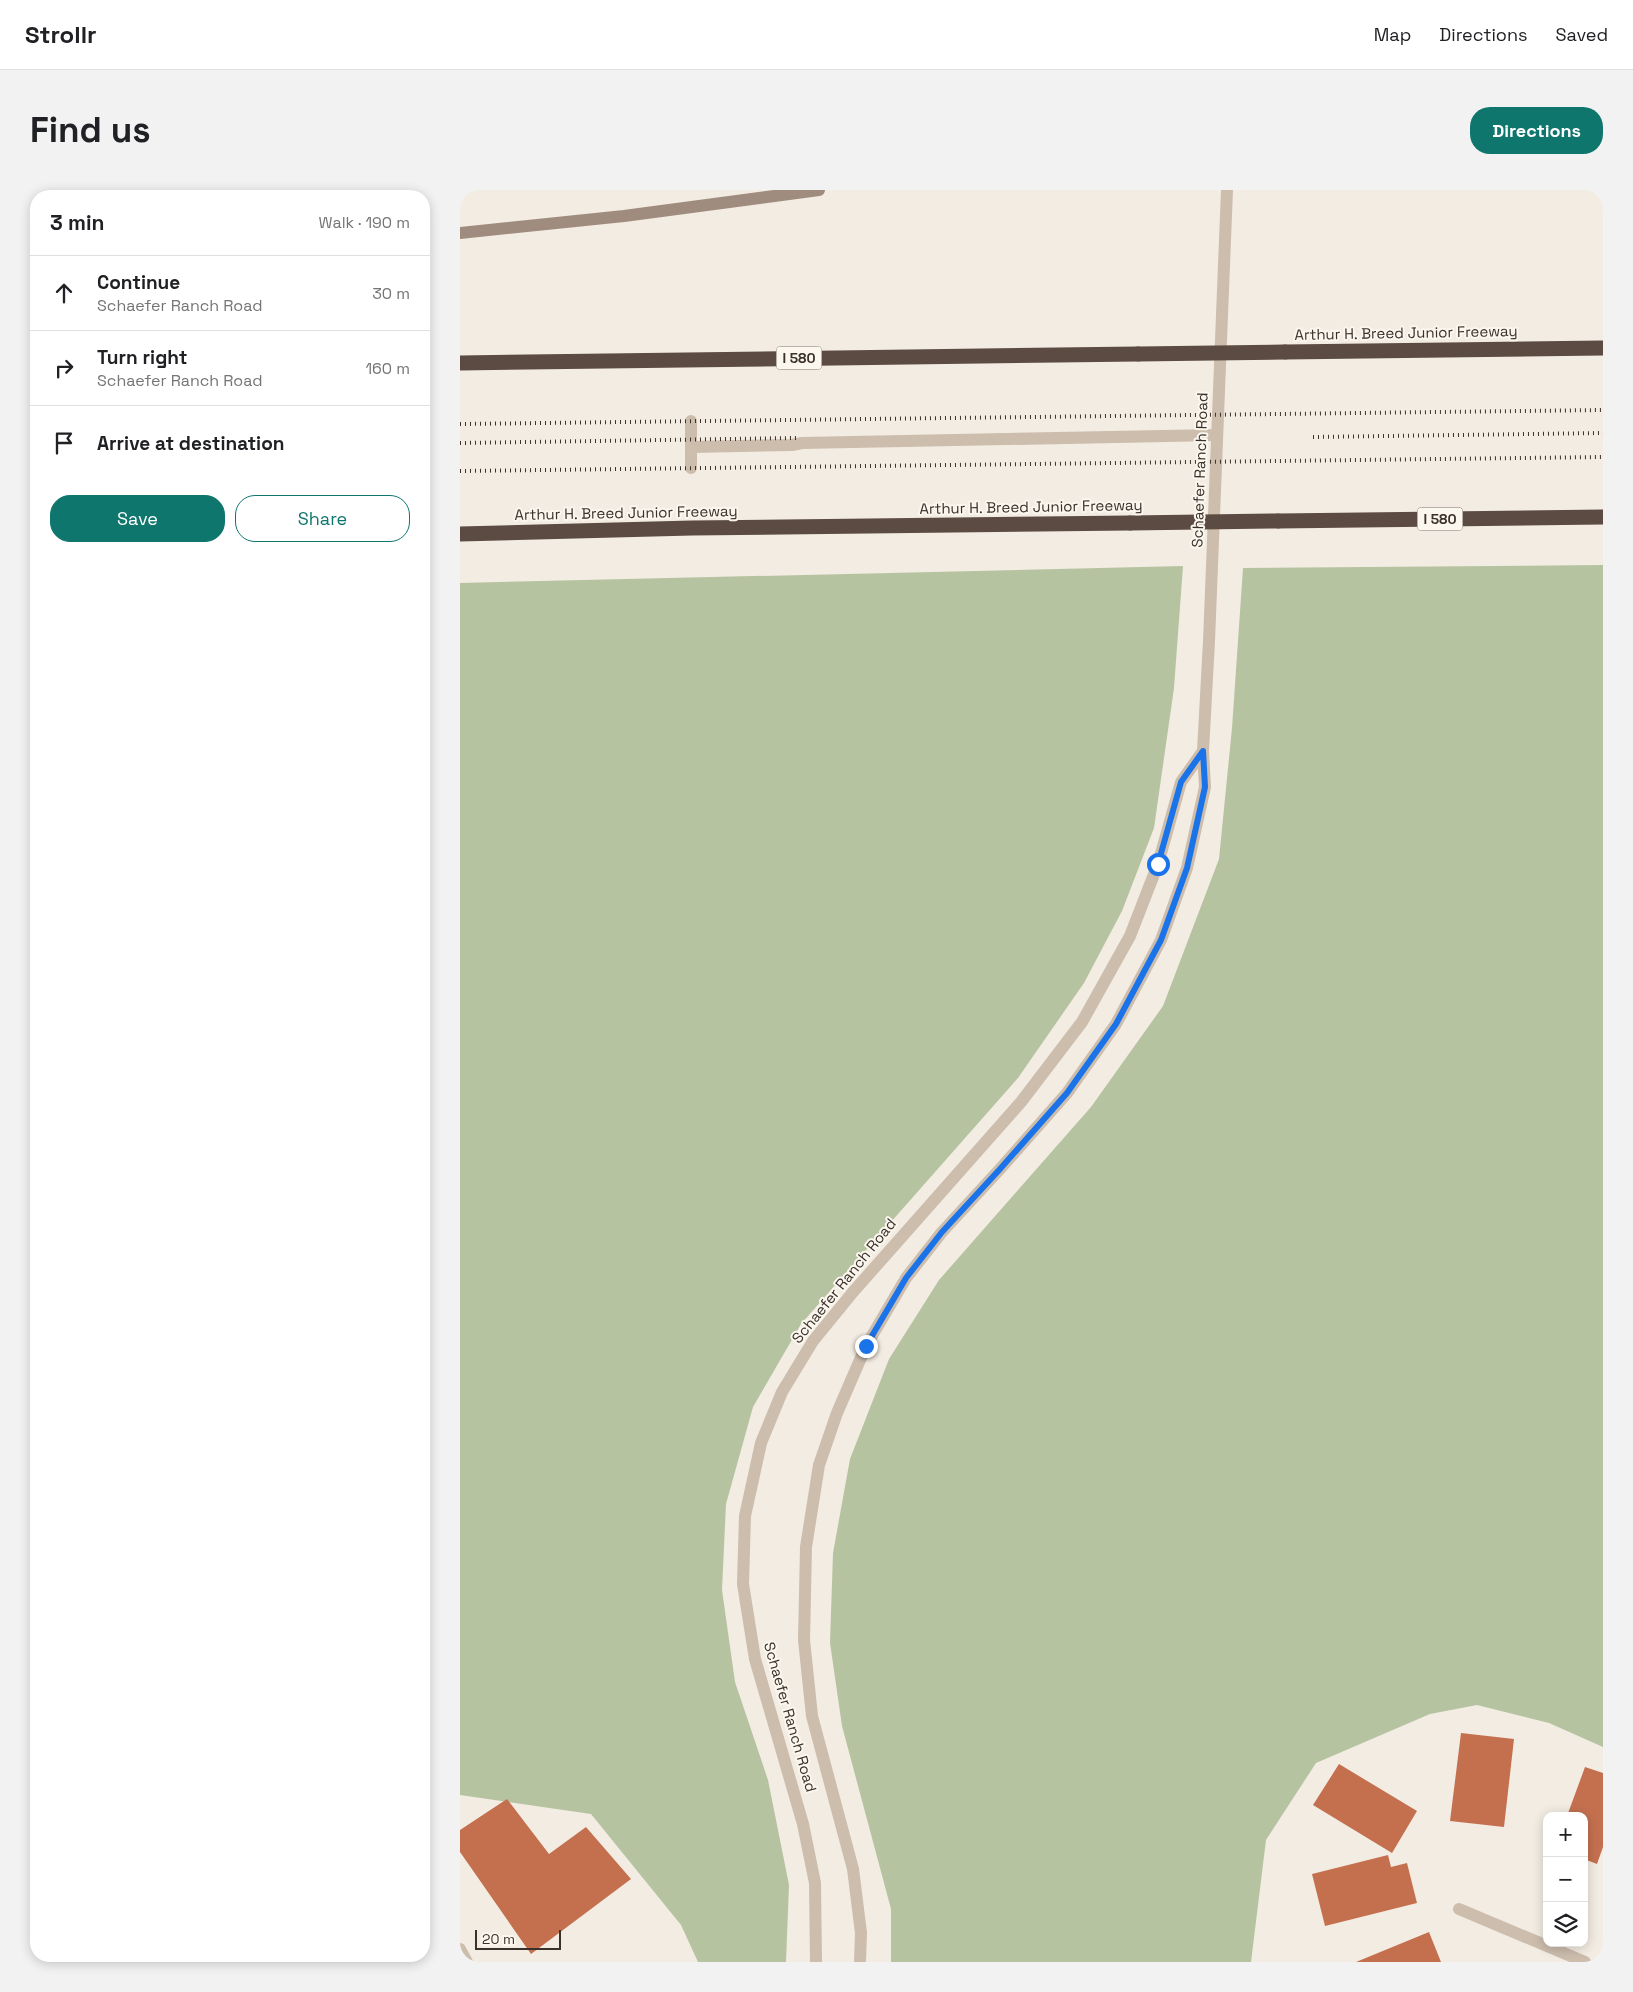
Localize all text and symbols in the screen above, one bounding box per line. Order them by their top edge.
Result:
text: Strollr [25,19,97,50]
text: Map [1374,23,1411,46]
text: Directions [1439,23,1528,46]
text: Saved [1556,23,1608,46]
button: Directions [1470,107,1603,154]
text: Find us [30,108,151,152]
text: 3 min [50,209,105,236]
text: Walk · 190 m [319,212,410,233]
text: Continue [97,270,180,295]
icon: ahead [50,279,78,307]
text: 30 m [372,283,410,304]
text: Schaefer Ranch Road [97,295,263,316]
street label: Arthur H. Breed Junior Freeway [1294,321,1518,344]
text: Turn right [97,345,187,370]
road number: I 580 [776,346,822,370]
icon: right [50,354,78,382]
text: 160 m [365,358,410,379]
text: Schaefer Ranch Road [97,370,263,391]
street label: Schaefer Ranch Road [1187,392,1212,548]
icon: arrive [50,429,78,457]
text: Arrive at destination [97,431,285,456]
button: Save [50,495,225,542]
button: Share [235,495,410,542]
street label: Arthur H. Breed Junior Freeway [919,495,1143,518]
street label: Arthur H. Breed Junior Freeway [514,501,738,524]
road number: I 580 [1418,508,1462,530]
route start [1147,853,1170,876]
street label: Schaefer Ranch Road [787,1214,900,1347]
route end [855,1335,878,1358]
street label: Schaefer Ranch Road [760,1640,821,1794]
map controls [1543,1812,1588,1947]
button: + [1543,1812,1588,1857]
button: − [1543,1857,1588,1902]
button: layers [1543,1902,1588,1947]
scale bar [475,1927,561,1950]
text: 20 m [482,1930,515,1948]

